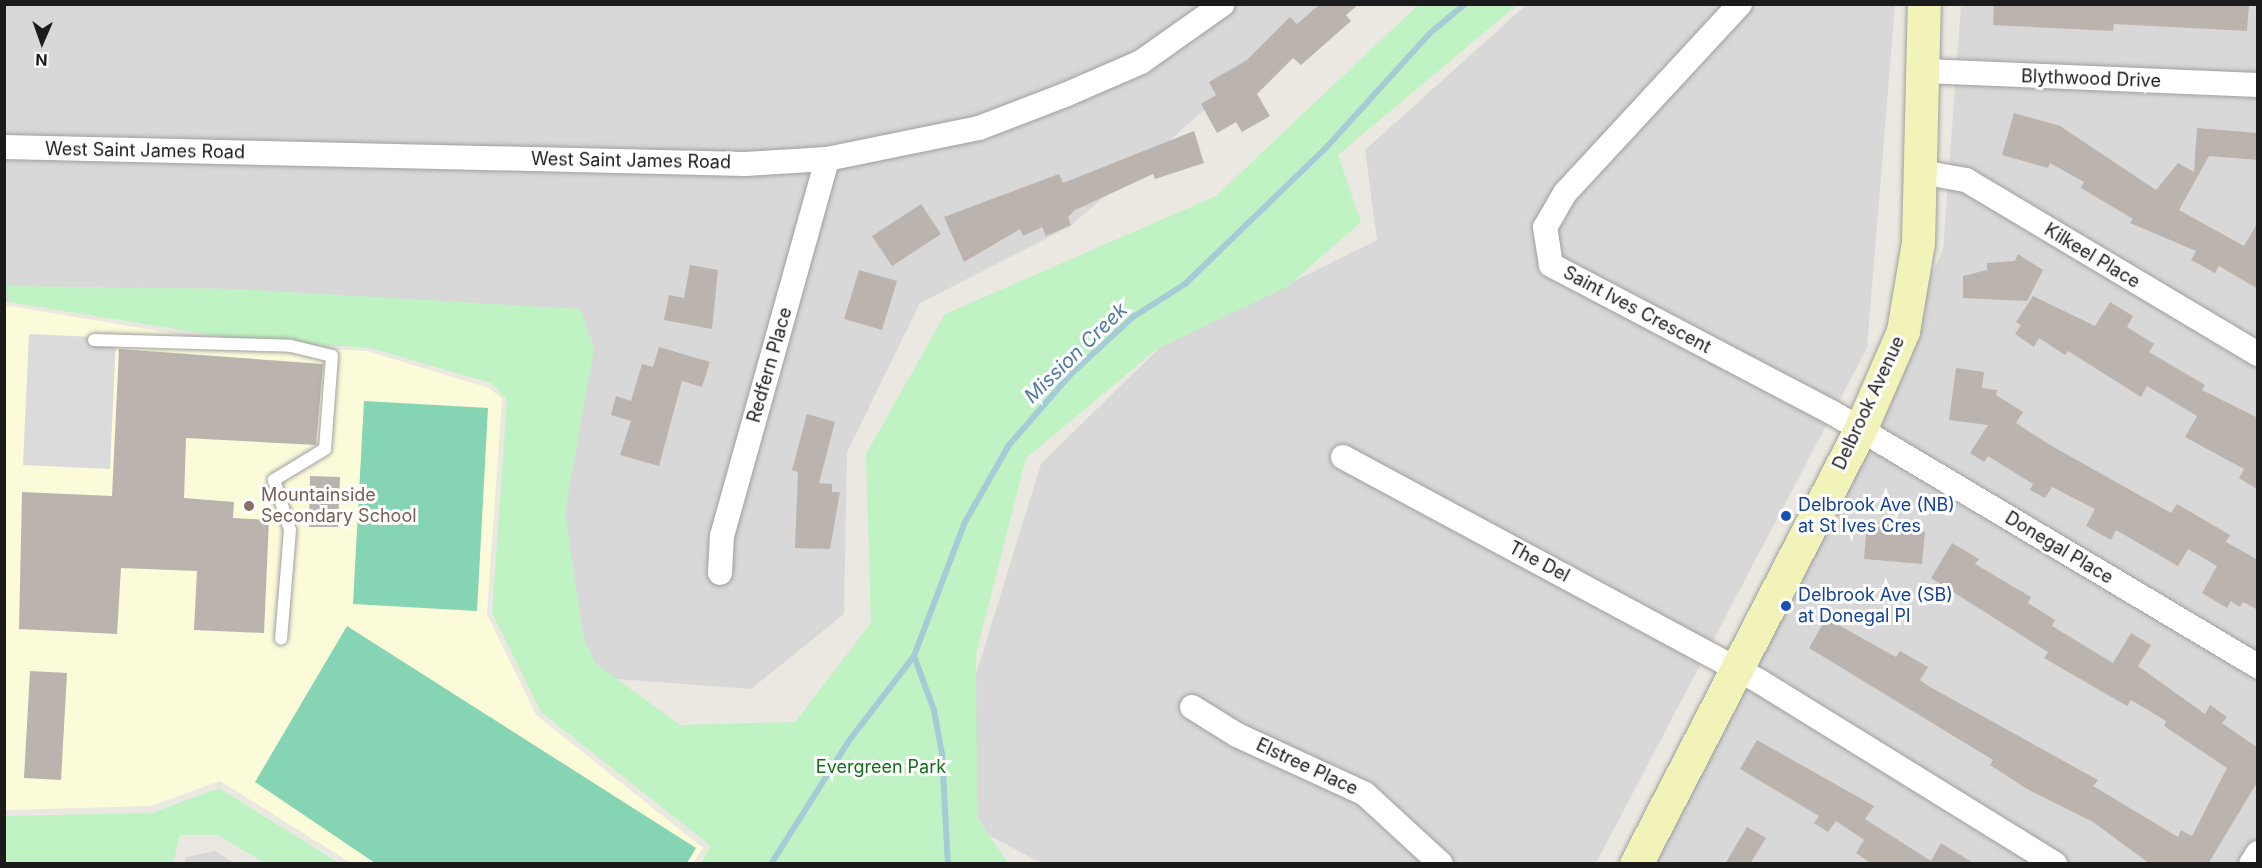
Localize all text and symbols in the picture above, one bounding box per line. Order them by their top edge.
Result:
north arrow [12,12,72,72]
text: N [35,50,48,70]
street label: Blythwood Drive [2021,66,2161,92]
street label: West Saint James Road [45,138,245,164]
street label: West Saint James Road [531,148,731,174]
street label: Kilkeel Place [2040,219,2144,293]
street label: Saint Ives Crescent [1559,262,1715,358]
water label: Mission Creek [1019,298,1133,408]
street label: Redfern Place [743,305,797,425]
street label: Delbrook Avenue [1829,333,1909,473]
place label: Mountainside Secondary School [261,485,417,528]
place label: Delbrook Ave (NB) at St Ives Cres [1798,495,1955,538]
marker: Mountainside Secondary School [242,499,256,513]
street label: Donegal Place [2001,507,2117,589]
marker: Delbrook Ave (NB) at St Ives Cres [1779,509,1793,523]
street label: The Del [1505,537,1573,587]
place label: Delbrook Ave (SB) at Donegal Pl [1798,585,1953,628]
marker: Delbrook Ave (SB) at Donegal Pl [1779,599,1793,613]
street label: Elstree Place [1253,734,1361,800]
park label: Evergreen Park [816,756,946,778]

